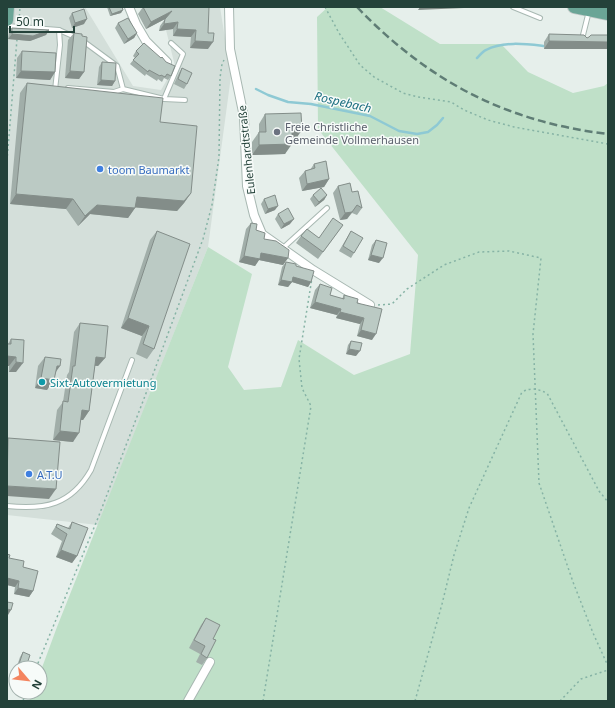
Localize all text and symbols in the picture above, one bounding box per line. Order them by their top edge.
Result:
scale bar [10,8,74,34]
text: 50 m [16,13,44,30]
water label: Rospebach [313,87,373,117]
street label: Eulenhardtstraße [234,105,258,195]
place label: Freie Christliche Gemeinde Vollmerhausen [285,119,419,147]
marker: Freie Christliche Gemeinde Vollmerhausen [272,127,282,137]
place label: toom Baumarkt [108,162,189,177]
marker: toom Baumarkt [95,164,105,174]
place label: Sixt-Autovermietung [50,375,156,390]
marker: Sixt-Autovermietung [37,377,47,387]
place label: A.T.U [37,467,62,482]
marker: A.T.U [24,469,34,479]
north arrow [8,660,48,700]
text: N [29,677,46,692]

